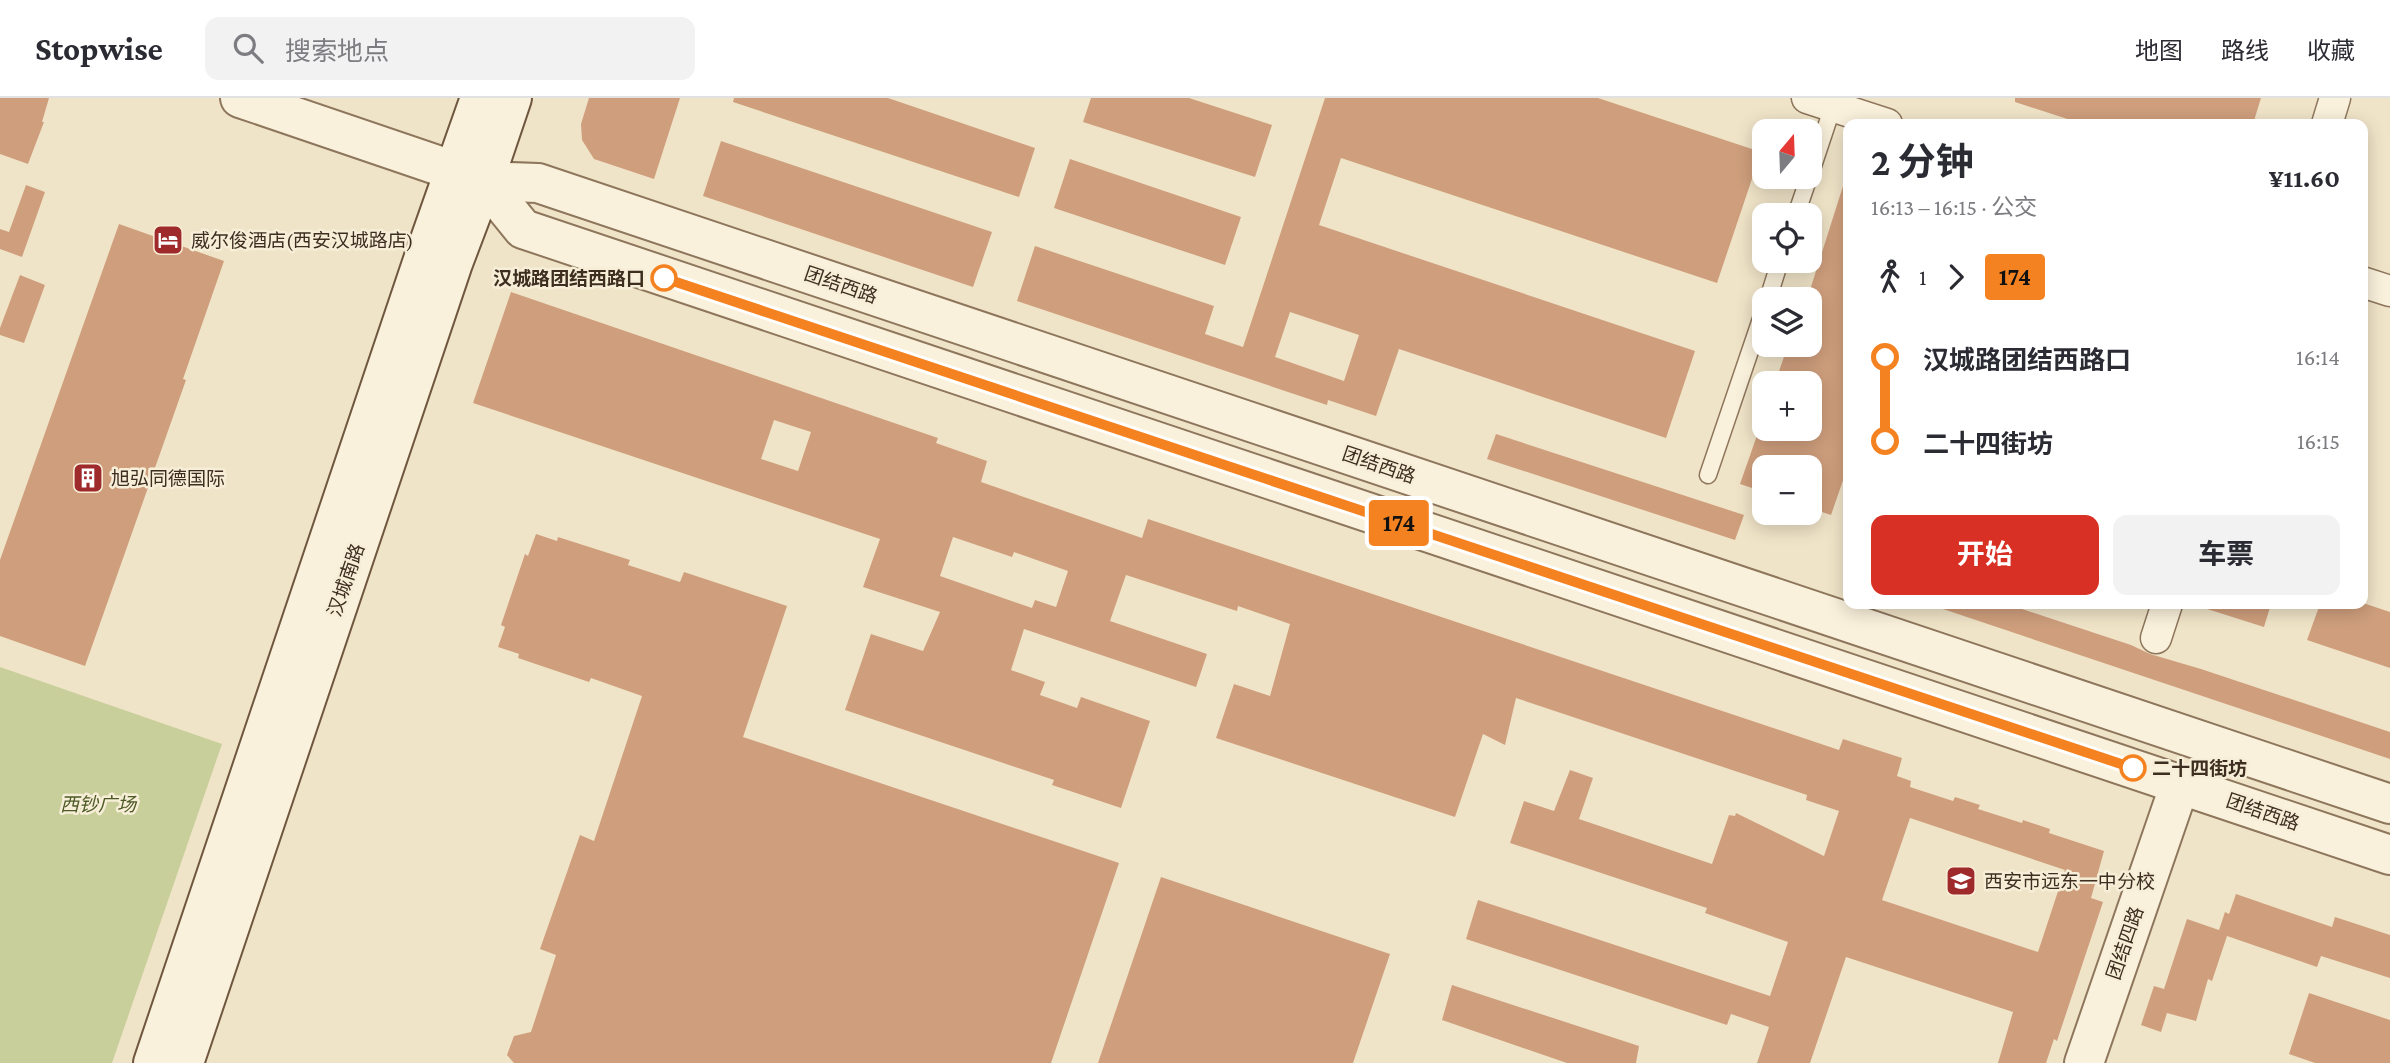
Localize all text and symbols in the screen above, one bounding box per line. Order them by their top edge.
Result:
search box [205,17,695,80]
icon: search [229,29,267,67]
text: Stopwise [35,30,163,67]
text: 搜索地点 [285,37,389,66]
text: 地图 [2135,37,2183,64]
text: 路线 [2221,37,2269,64]
text: 收藏 [2307,37,2355,64]
north arrow [1752,119,1822,189]
map controls [1752,119,1822,525]
text: 2 分钟 [1871,141,1974,183]
text: ¥11.60 [2269,164,2340,193]
text: 16:13 – 16:15 · 公交 [1871,194,2037,220]
button: locate [1752,203,1822,273]
hotel icon: 威尔俊酒店(西安汉城路店) [151,223,185,257]
place label: 威尔俊酒店(西安汉城路店) [191,230,413,252]
icon: walk [1871,258,1909,296]
icon: forward [1937,258,1975,296]
street label: 团结西路 [802,263,880,307]
text: 174 [1999,263,2031,290]
text: 1 [1919,264,1927,290]
marker: 汉城路团结西路口 [651,265,677,291]
place label: 汉城路团结西路口 [493,268,645,289]
button: layers [1752,287,1822,357]
text: 16:14 [2296,344,2340,370]
text: 汉城路团结西路口 [1923,346,2131,375]
button: + [1752,371,1822,441]
text: 16:15 [2297,428,2340,454]
text: 二十四街坊 [1923,430,2053,459]
street label: 团结西路 [1340,443,1418,487]
button: − [1752,455,1822,525]
building icon: 旭弘同德国际 [71,461,105,495]
place label: 旭弘同德国际 [111,468,225,489]
line badge: 174 [1359,500,1439,546]
text: 174 [1383,509,1415,536]
button: 开始 [1871,515,2099,595]
button: 车票 [2113,515,2340,595]
street label: 汉城南路 [324,541,368,619]
marker: 二十四街坊 [2120,755,2146,781]
place label: 二十四街坊 [2152,758,2247,779]
street label: 团结西路 [2224,790,2302,834]
park label: 西钞广场 [60,794,138,815]
school or university icon: 西安市远东一中分校 [1944,864,1978,898]
place label: 西安市远东一中分校 [1984,871,2155,892]
street label: 团结四路 [2103,904,2147,982]

